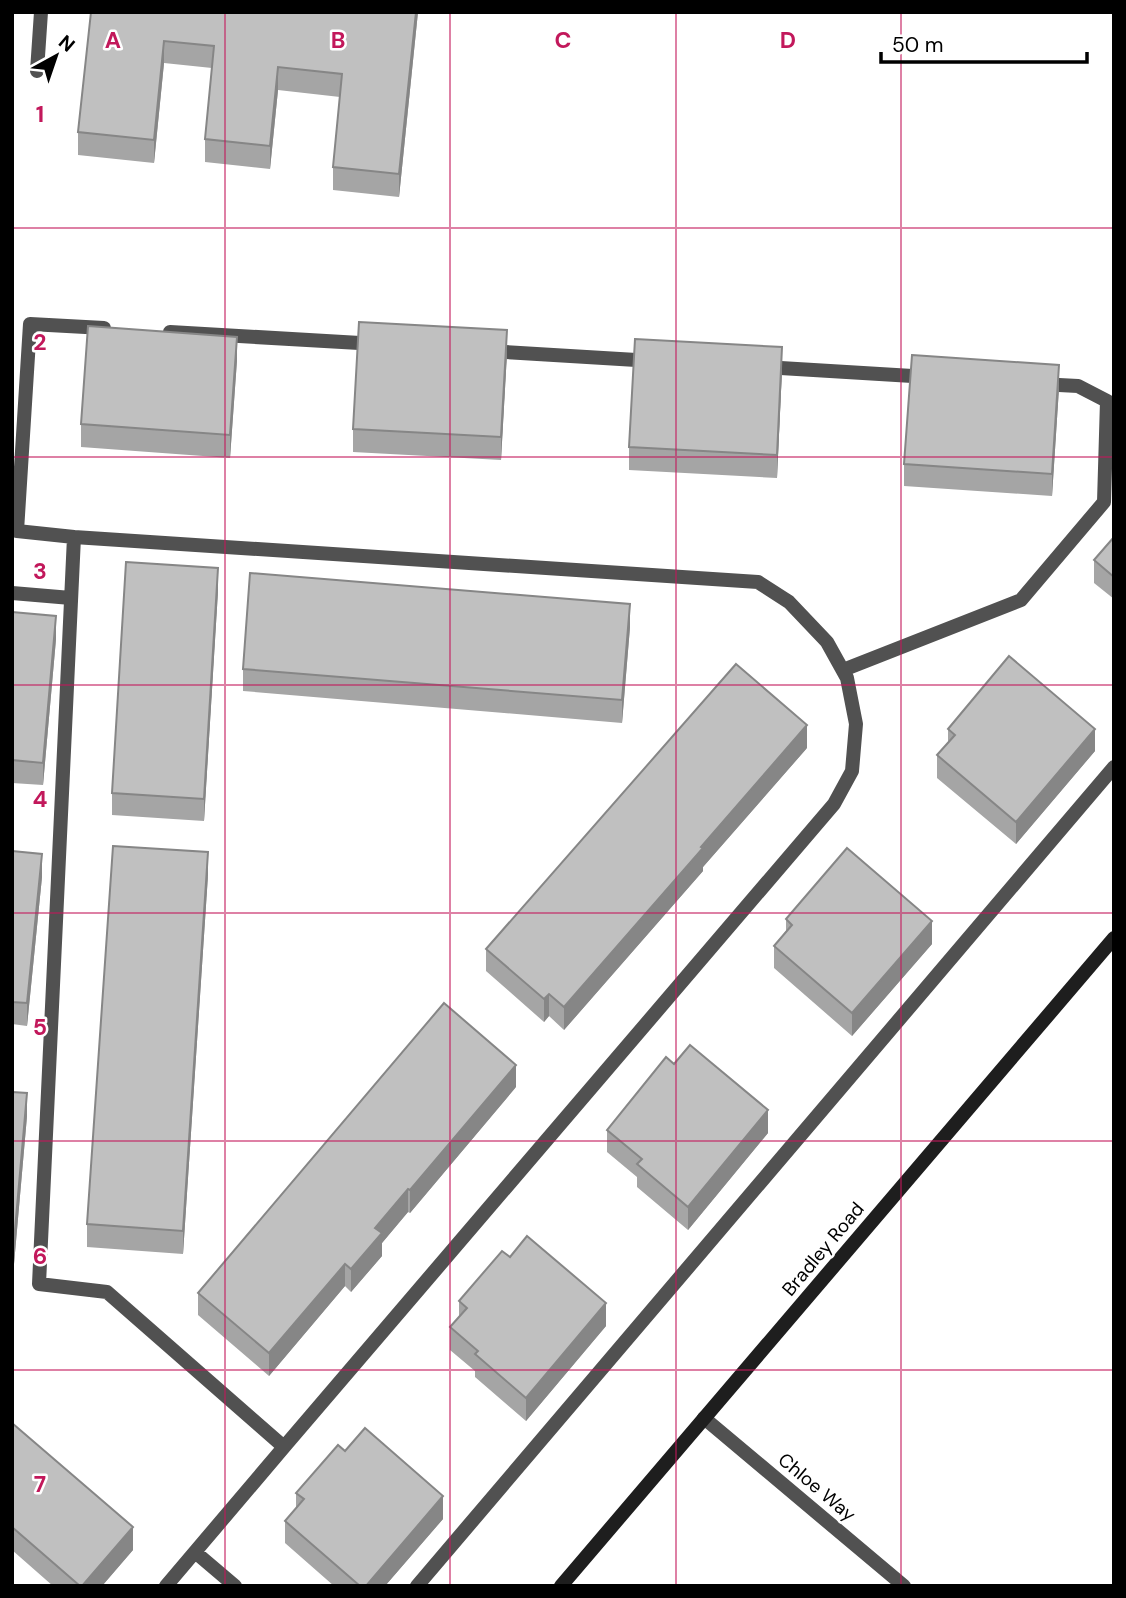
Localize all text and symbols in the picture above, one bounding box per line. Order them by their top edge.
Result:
north arrow [21,21,91,91]
scale bar [881,21,1088,65]
text: A [105,25,121,55]
text: B [331,25,345,55]
text: C [555,25,571,55]
text: D [780,25,796,55]
text: N [53,29,80,57]
text: 50 m [892,31,943,59]
text: 1 [36,99,44,129]
text: 2 [33,327,47,357]
text: 3 [33,556,47,586]
text: 4 [33,784,48,814]
text: 5 [33,1012,47,1042]
street label: Bradley Road [776,1197,870,1301]
text: 6 [33,1241,47,1271]
street label: Chloe Way [773,1447,861,1527]
text: 7 [34,1469,46,1499]

